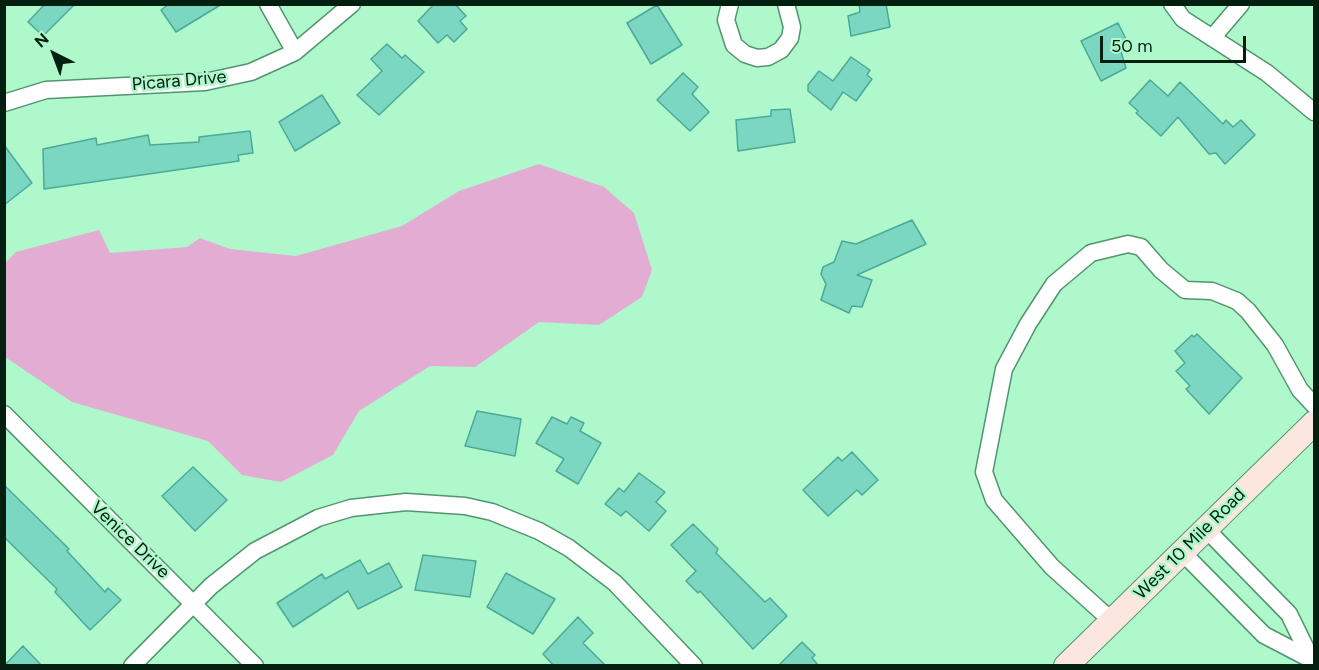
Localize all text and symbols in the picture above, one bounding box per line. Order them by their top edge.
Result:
north arrow [24,24,84,84]
scale bar [1103,24,1248,62]
text: N [31,29,53,51]
text: 50 m [1111,35,1153,57]
street label: Picara Drive [131,66,227,96]
street label: West 10 Mile Road [1130,484,1250,604]
street label: Venice Drive [86,497,174,583]

